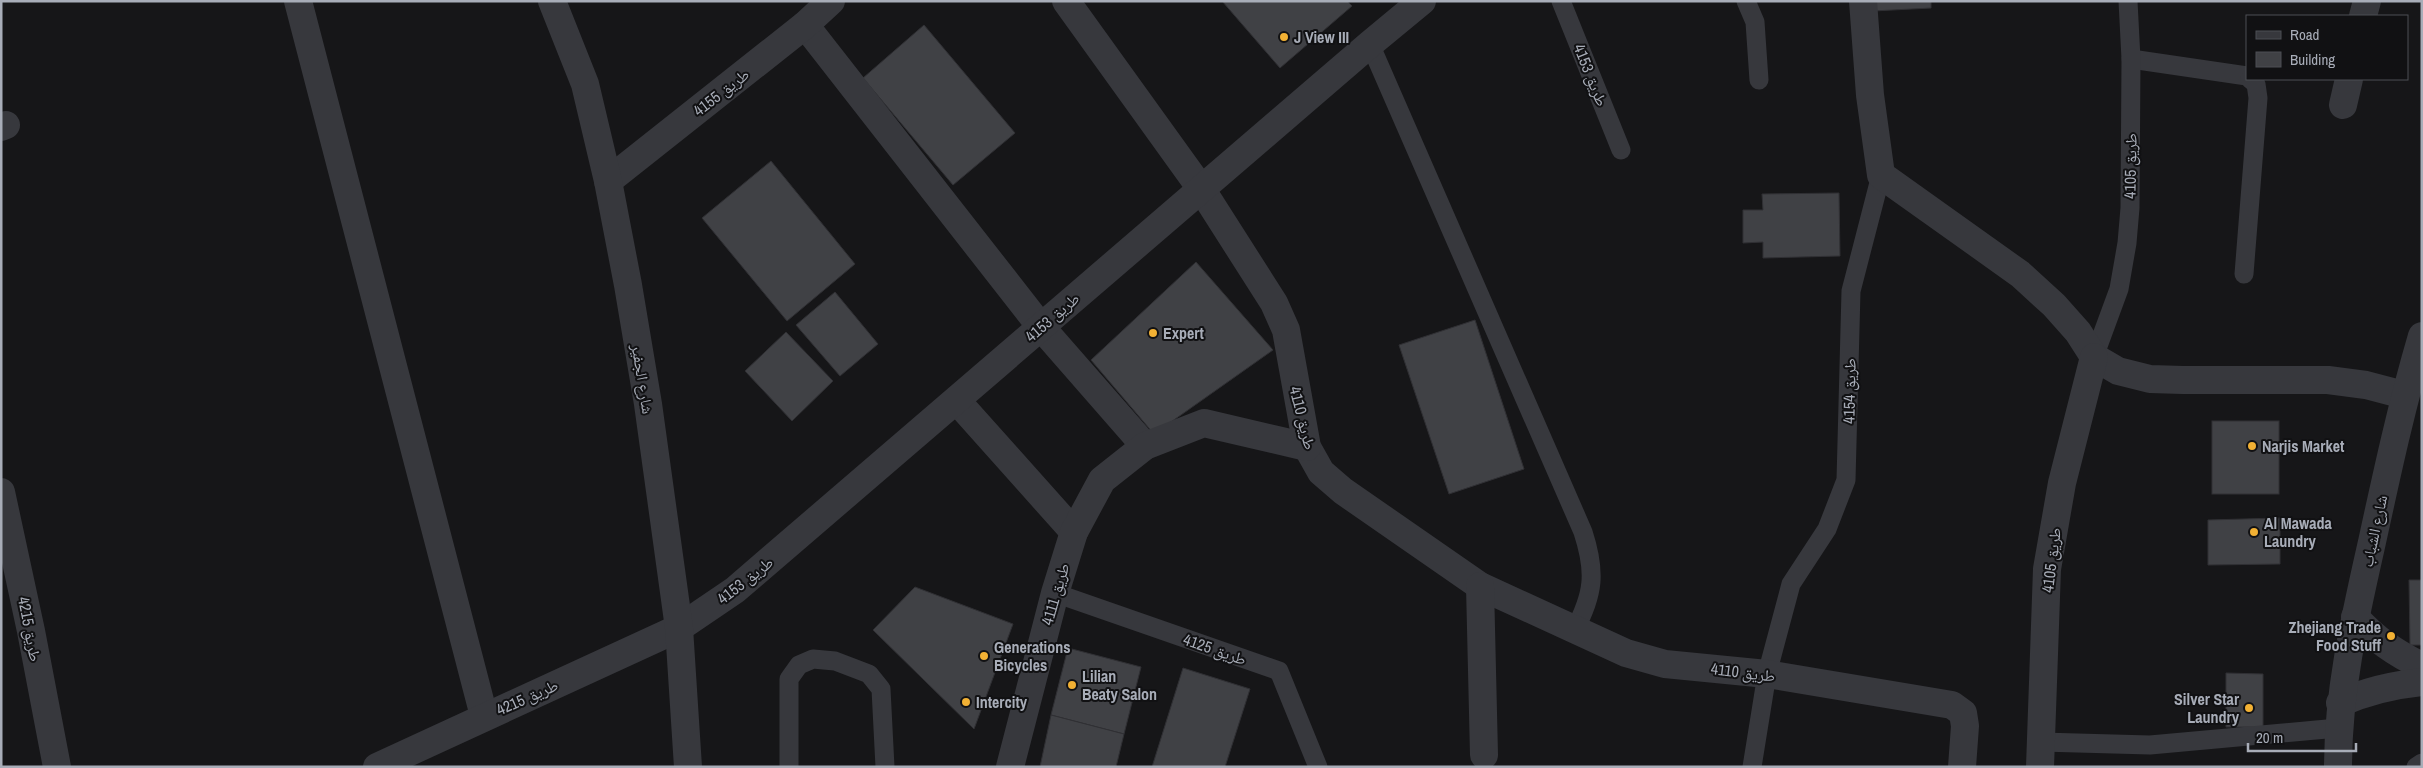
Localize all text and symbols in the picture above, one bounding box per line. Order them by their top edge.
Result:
legend [2246,15,2408,80]
text: Road [2290,24,2319,45]
place label: J View III [1294,26,1349,48]
marker: J View III [1278,31,1290,43]
street label: طريق 4153 [1569,40,1613,110]
text: Building [2290,49,2335,70]
street label: طريق 4155 [688,63,754,121]
street label: طريق 4105 [2118,133,2142,199]
street label: طريق 4153 [1020,287,1084,347]
place label: Expert [1163,322,1204,344]
marker: Expert [1147,327,1159,339]
street label: شارع الجفير [626,342,659,415]
street label: طريق 4154 [1837,358,1861,424]
street label: طريق 4110 [1285,384,1321,452]
place label: Narjis Market [2262,435,2345,457]
marker: Narjis Market [2246,440,2258,452]
street label: شارع الشباب [2356,493,2392,569]
place label: Al Mawada Laundry [2264,512,2333,552]
street label: طريق 4105 [2036,526,2066,594]
marker: Al Mawada Laundry [2248,526,2260,538]
street label: طريق 4153 [712,551,778,609]
street label: طريق 4111 [1036,560,1074,628]
street label: طريق 4215 [13,595,47,663]
place label: Zhejiang Trade Food Stuff [2288,616,2381,656]
street label: طريق 4125 [1180,628,1250,670]
marker: Zhejiang Trade Food Stuff [2385,630,2397,642]
place label: Generations Bicycles [994,636,1071,676]
marker: Generations Bicycles [978,650,990,662]
street label: طريق 4110 [1710,657,1776,687]
place label: Lilian Beaty Salon [1082,665,1157,705]
street label: طريق 4215 [493,674,561,720]
marker: Lilian Beaty Salon [1066,679,1078,691]
place label: Silver Star Laundry [2174,688,2240,728]
place label: Intercity [976,691,1028,713]
marker: Intercity [960,696,972,708]
marker: Silver Star Laundry [2243,702,2255,714]
scale bar [2248,720,2356,752]
text: 20 m [2256,727,2283,748]

